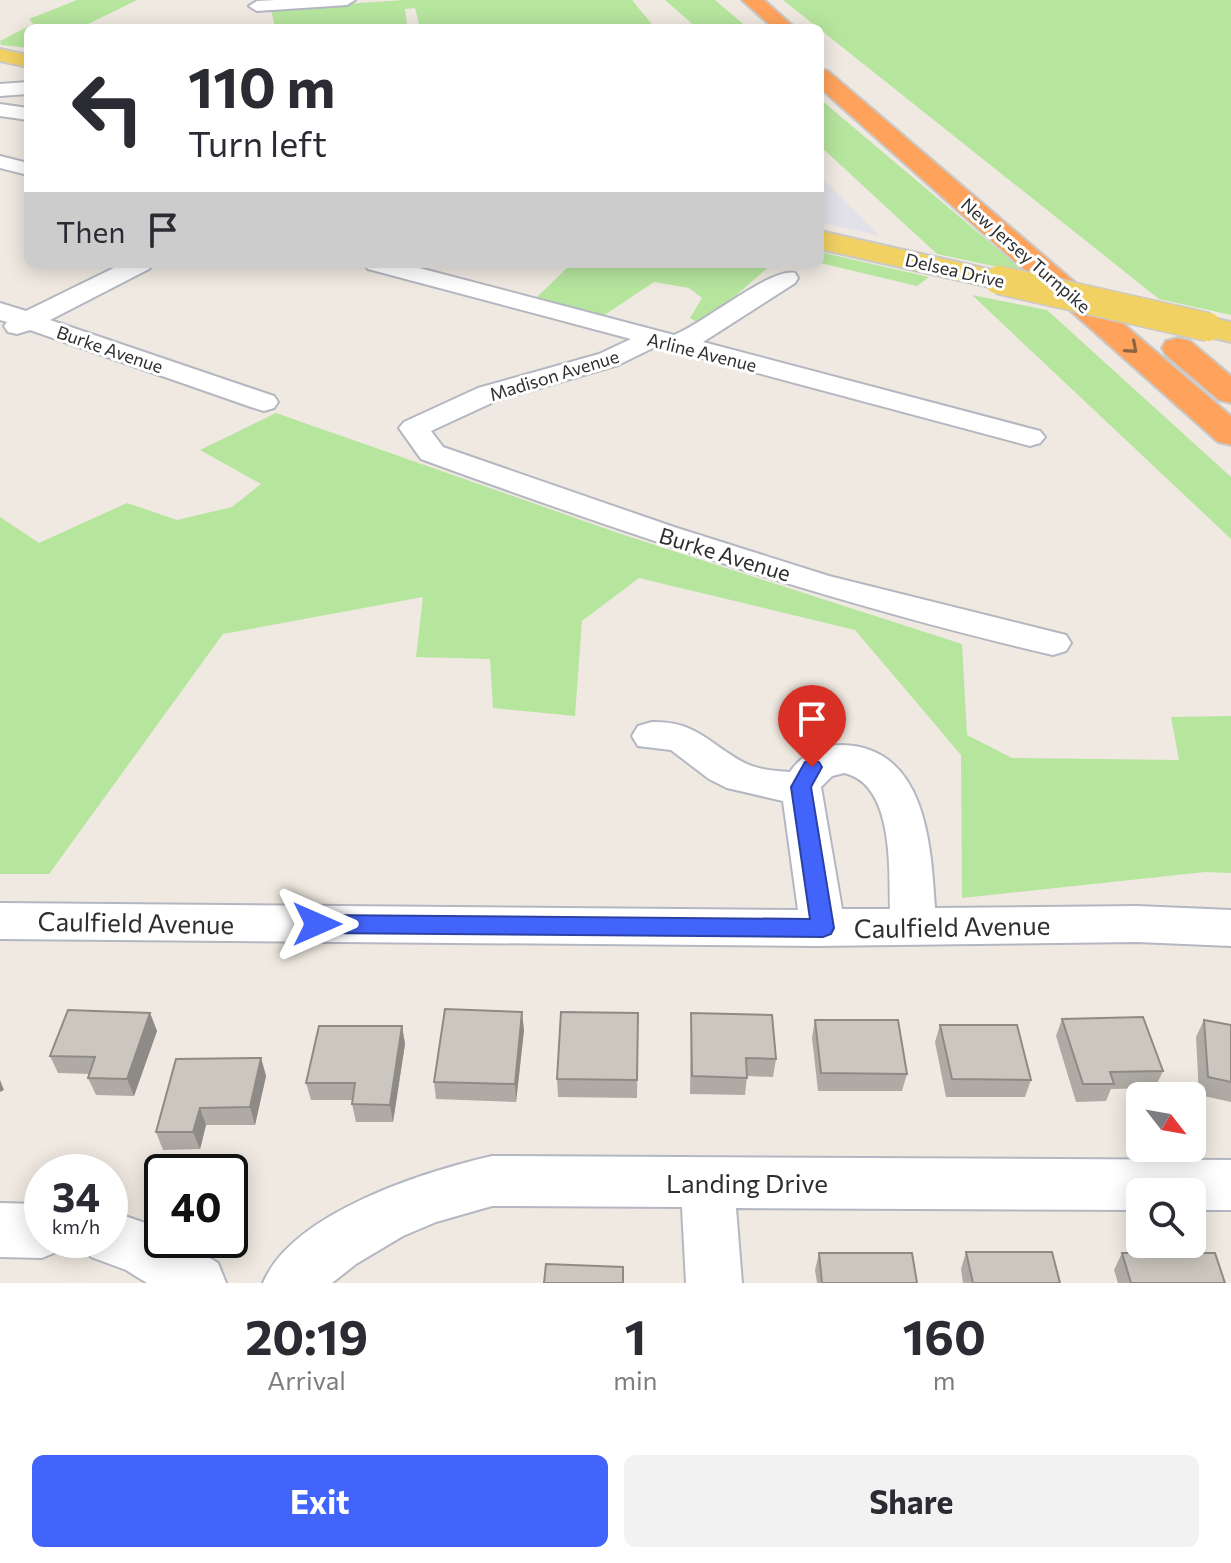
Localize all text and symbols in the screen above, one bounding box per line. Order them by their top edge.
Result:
text: 110 m [188,51,335,120]
icon: left [56,56,160,160]
text: Turn left [188,120,327,164]
street label: New Jersey Turnpike [957,193,1095,317]
icon: arrive [141,208,185,252]
text: Then [56,212,125,249]
street label: Delsea Drive [903,248,1007,292]
street label: Burke Avenue [54,321,166,377]
street label: Arline Avenue [645,328,759,376]
one-way arrow [1123,338,1138,353]
street label: Madison Avenue [487,345,621,405]
street label: Burke Avenue [656,521,794,587]
pin [778,685,846,767]
icon: arrive [790,697,834,741]
position arrow [275,882,359,966]
street label: Caulfield Avenue [38,905,234,939]
street label: Caulfield Avenue [854,909,1050,943]
north arrow [1126,1082,1206,1162]
map controls [1126,1082,1206,1258]
speed limit sign: 40 [144,1154,248,1258]
street label: Landing Drive [666,1167,828,1198]
text: 34 [52,1171,100,1220]
button: search [1126,1178,1206,1258]
text: km/h [52,1214,100,1238]
text: 20:19 [245,1306,368,1365]
text: 1 [624,1306,646,1365]
text: 160 [903,1306,986,1365]
text: Arrival [267,1364,346,1395]
text: min [613,1364,657,1395]
text: m [933,1364,956,1395]
button: Exit [32,1455,608,1547]
button: Share [624,1455,1199,1547]

